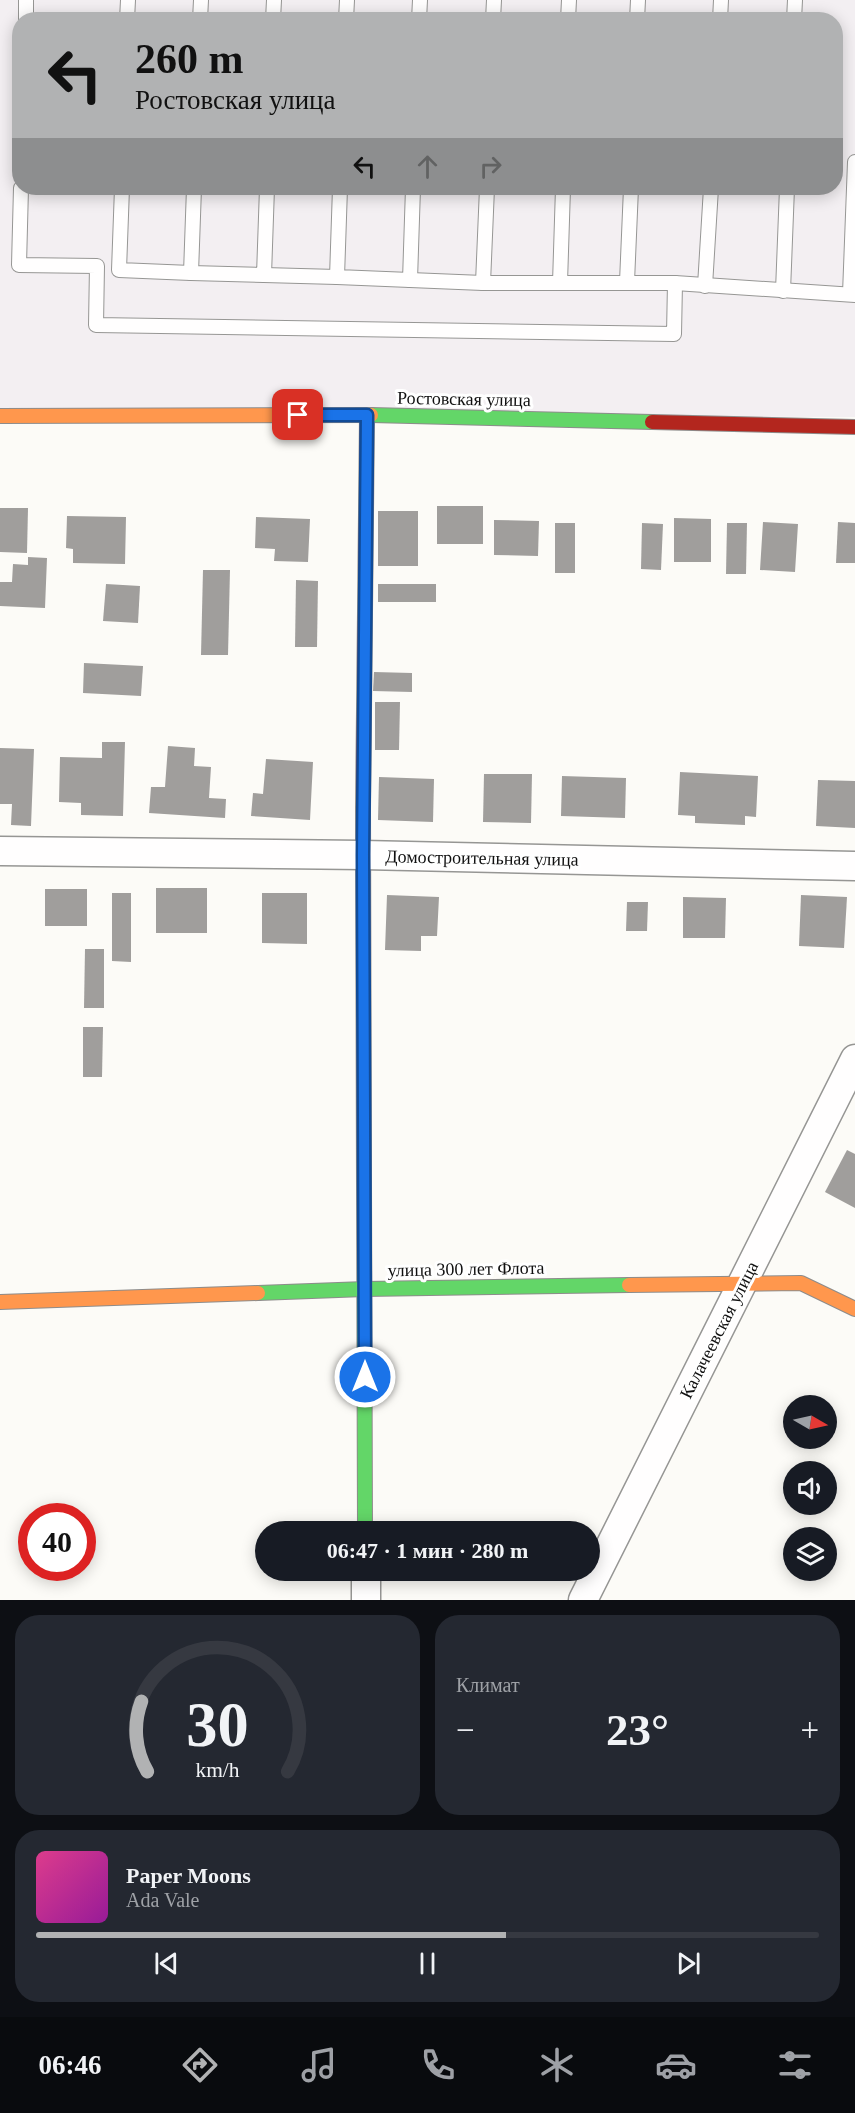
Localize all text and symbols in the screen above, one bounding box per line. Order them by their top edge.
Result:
icon: left [36,36,114,114]
text: 260 m [135,36,244,82]
text: Ростовская улица [135,85,336,115]
icon: left [348,150,381,183]
icon: ahead [411,150,444,183]
icon: right [474,150,507,183]
street label: Ростовская улица [397,388,531,410]
pin [272,389,323,440]
icon: arrive [281,398,314,431]
street label: Домостроительная улица [385,846,579,870]
street label: улица 300 лет Флота [387,1258,545,1280]
street label: Калачеевская улица [676,1258,762,1402]
position arrow [333,1345,397,1409]
north arrow [783,1395,837,1449]
map controls [783,1395,837,1581]
button: sound [783,1461,837,1515]
speed limit sign: 40 [18,1503,96,1581]
button: layers [783,1527,837,1581]
text: 06:47 · 1 мин · 280 m [327,1538,528,1563]
text: Климат [456,1674,520,1696]
text: 30 [186,1690,249,1759]
text: 23° [606,1705,669,1755]
text: − [456,1712,475,1748]
text: + [800,1712,819,1748]
text: km/h [195,1758,240,1782]
text: Paper Moons [126,1863,251,1888]
text: Ada Vale [126,1889,200,1911]
icon: previous [150,1947,183,1980]
icon: pause [411,1947,444,1980]
icon: next [672,1947,705,1980]
icon: directions [179,2044,221,2086]
icon: music [298,2044,340,2086]
icon: phone [417,2044,459,2086]
icon: climate [536,2044,578,2086]
icon: car [655,2044,697,2086]
icon: filters [774,2044,816,2086]
text: 06:46 [39,2050,102,2080]

